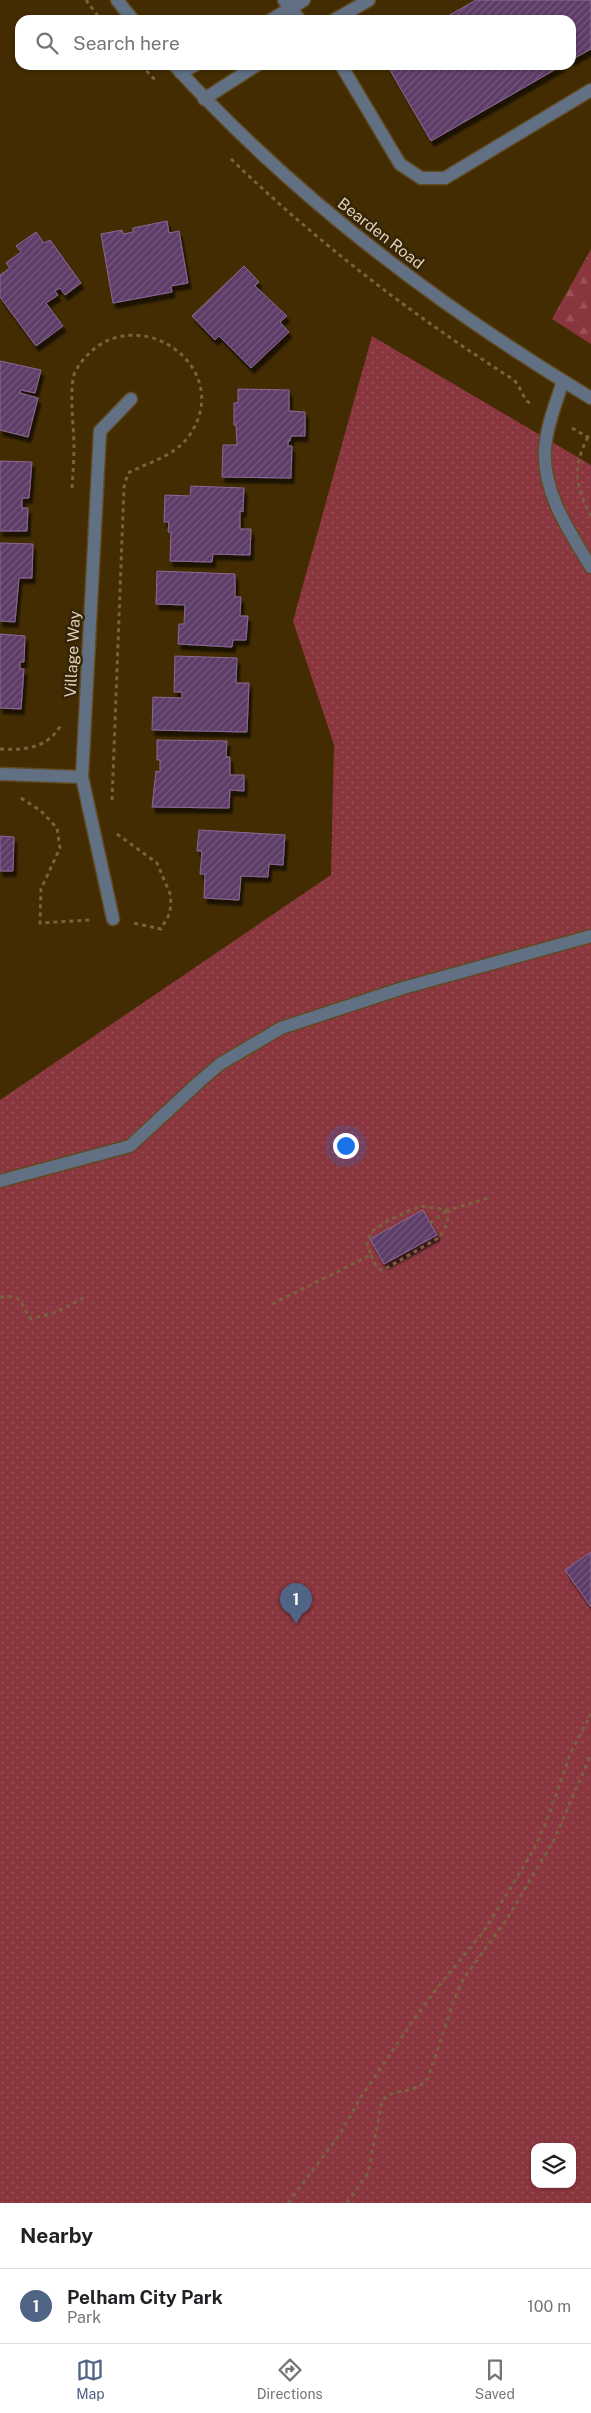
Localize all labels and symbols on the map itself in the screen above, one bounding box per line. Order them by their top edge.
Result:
street label: Bearden Road [334,194,428,273]
street label: Village Way [61,610,84,698]
your location [333,1133,359,1159]
pin: 1 [280,1583,312,1624]

